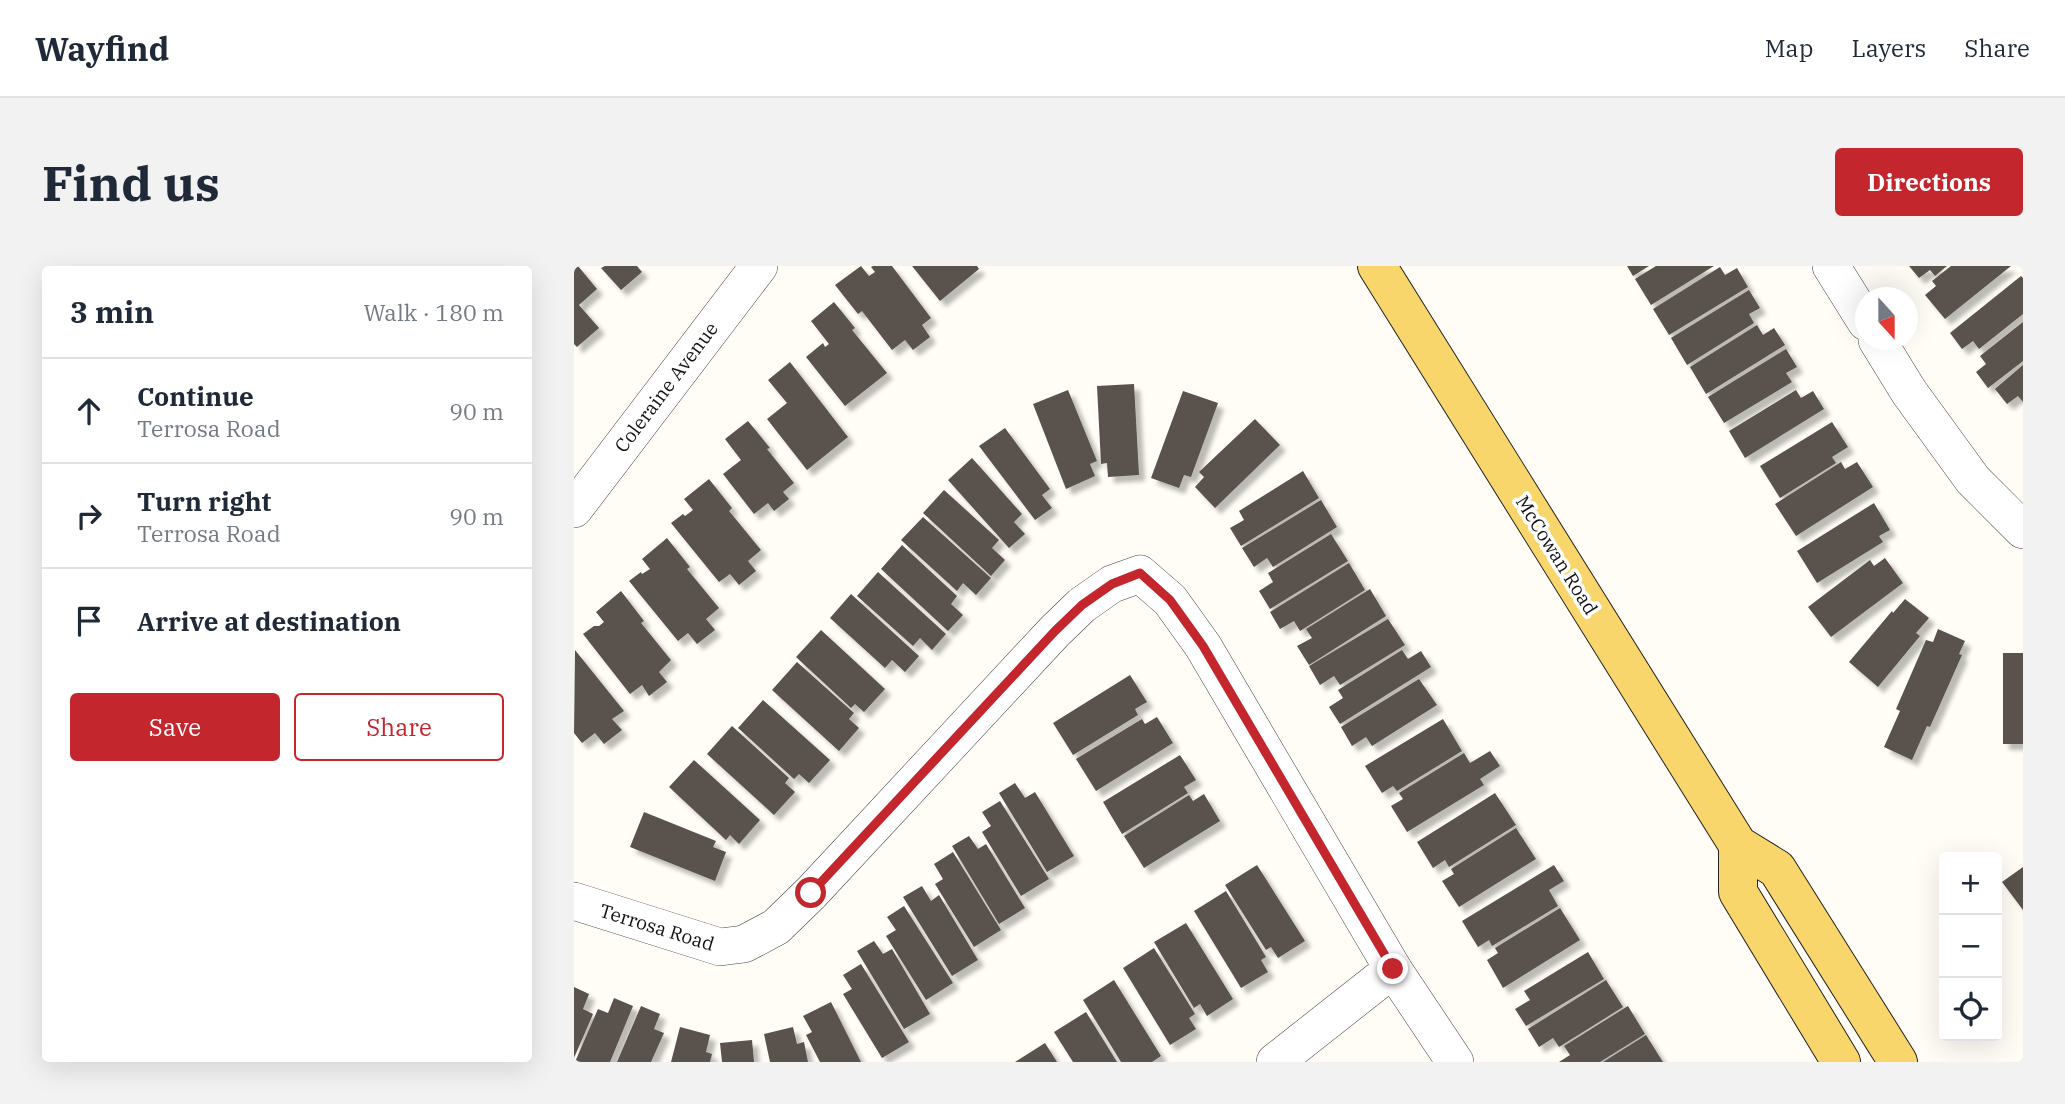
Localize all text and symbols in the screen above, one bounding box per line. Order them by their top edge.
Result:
text: Wayfind [35,27,169,70]
text: Map [1765,32,1813,64]
text: Layers [1851,32,1926,64]
text: Share [1964,32,2030,64]
button: Directions [1835,148,2023,216]
text: Find us [42,151,220,214]
north arrow [1855,287,1918,350]
text: 3 min [70,292,154,331]
text: Walk · 180 m [363,297,504,327]
street label: Coleraine Avenue [609,317,723,457]
text: Continue [137,379,254,413]
icon: ahead [70,392,108,430]
text: 90 m [449,396,504,426]
text: Terrosa Road [137,413,281,443]
text: Turn right [137,484,271,518]
street label: McCowan Road [1511,491,1603,619]
icon: right [70,497,108,535]
text: 90 m [449,501,504,531]
text: Terrosa Road [137,518,281,548]
icon: arrive [70,602,108,640]
text: Arrive at destination [137,604,401,638]
button: Save [70,693,280,761]
button: Share [294,693,504,761]
map controls [1939,852,2002,1041]
button: + [1939,852,2002,915]
route start [795,877,826,908]
street label: Terrosa Road [597,898,717,956]
button: − [1939,915,2002,978]
route end [1377,953,1408,984]
button: locate [1939,978,2002,1041]

